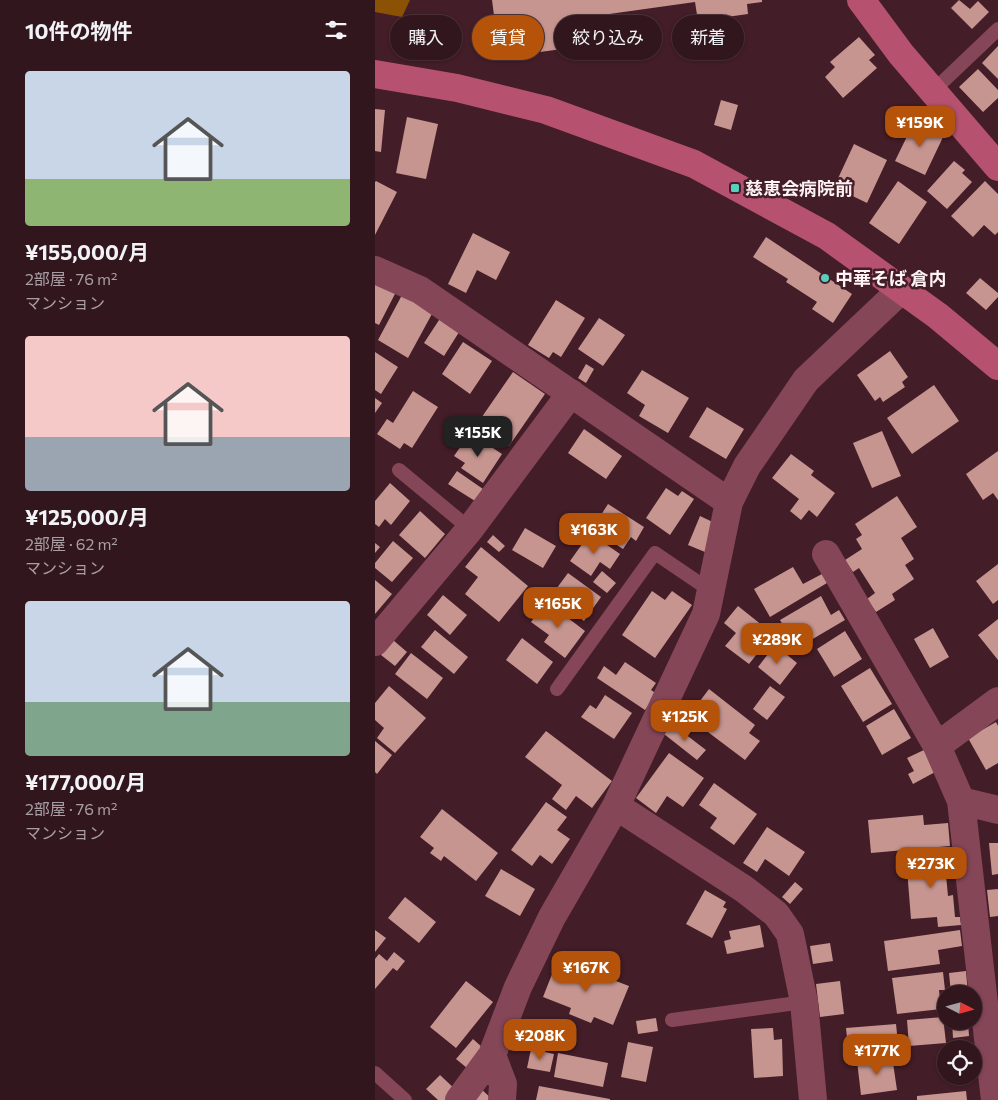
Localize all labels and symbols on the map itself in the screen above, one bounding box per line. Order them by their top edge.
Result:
pin: ¥159K [885,106,955,148]
place label: 慈恵会病院前 [745,177,853,199]
marker: 慈恵会病院前 [729,182,741,194]
place label: 中華そば 倉内 [835,267,946,289]
marker: 中華そば 倉内 [819,272,831,284]
pin: ¥155K [443,416,513,458]
pin: ¥163K [559,512,629,555]
pin: ¥165K [523,586,593,629]
pin: ¥289K [742,622,812,665]
pin: ¥125K [650,700,720,742]
pin: ¥273K [896,846,966,889]
pin: ¥167K [551,950,621,993]
north arrow [937,985,983,1030]
pin: ¥208K [505,1018,575,1061]
pin: ¥177K [842,1034,912,1076]

